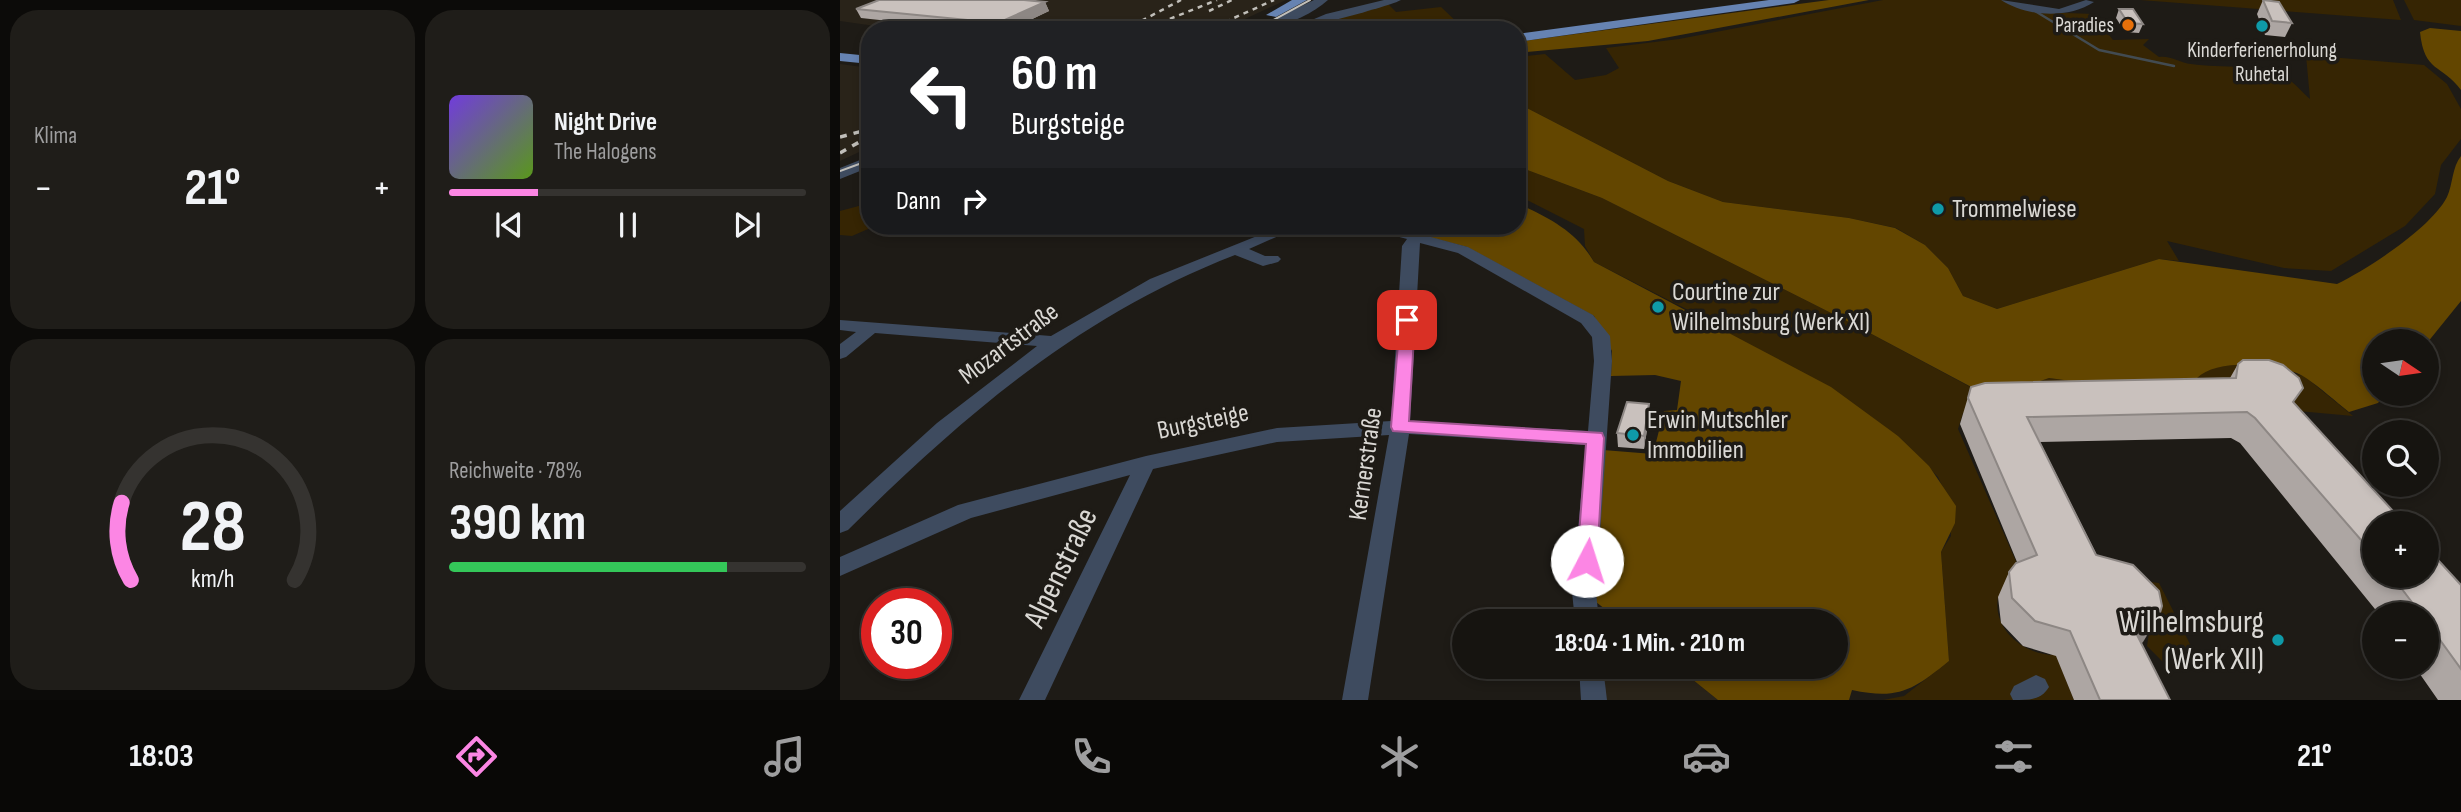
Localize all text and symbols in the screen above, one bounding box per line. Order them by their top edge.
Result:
place label: Paradies [2055,13,2114,38]
marker: Paradies [2120,17,2136,33]
marker: Kinderferienerholung Ruhetal [2254,18,2270,34]
place label: Kinderferienerholung Ruhetal [2187,38,2337,87]
text: 60 m [1011,45,1098,104]
icon: left [896,49,987,140]
text: Burgsteige [1011,105,1125,144]
text: Night Drive [554,107,657,138]
text: Klima [34,122,77,150]
text: The Halogens [554,138,657,166]
text: 21° [184,157,241,220]
text: − [34,166,53,211]
text: + [372,166,391,211]
icon: right [955,182,993,220]
text: Dann [896,186,941,217]
place label: Trommelwiese [1952,194,2077,225]
marker: Trommelwiese [1930,201,1946,217]
icon: previous [490,206,528,244]
icon: pause [609,206,647,244]
icon: next [728,206,766,244]
place label: Courtine zur Wilhelmsburg (Werk XI) [1672,277,1870,338]
pin [1377,290,1437,350]
street label: Mozartstraße [953,297,1065,391]
marker: Courtine zur Wilhelmsburg (Werk XI) [1650,299,1666,315]
icon: arrive [1388,301,1426,339]
north arrow [2362,329,2440,406]
map controls [2362,329,2439,679]
street label: Burgsteige [1154,397,1252,447]
place label: Erwin Mutschler Immobilien [1647,405,1788,466]
street label: Kernerstraße [1343,406,1389,522]
button: search [2362,420,2439,497]
marker: Erwin Mutschler Immobilien [1625,427,1641,443]
text: Reichweite · 78% [449,457,582,485]
text: 28 [179,485,246,573]
text: 390 km [449,492,586,555]
street label: Alpenstraße [1015,502,1107,635]
button: + [2362,511,2439,588]
position arrow [1550,524,1624,598]
text: km/h [191,564,234,595]
speed limit sign: 30 [861,588,952,679]
button: − [2362,602,2439,679]
place label: Wilhelmsburg (Werk XII) [2119,603,2264,679]
text: 18:04 · 1 Min. · 210 m [1555,628,1745,659]
marker: Wilhelmsburg (Werk XII) [2270,632,2286,648]
icon: directions [452,732,501,781]
icon: music [760,732,809,781]
icon: phone [1067,732,1116,781]
icon: climate [1375,732,1424,781]
icon: car [1682,732,1731,781]
icon: filters [1989,732,2038,781]
text: 18:03 [129,737,194,776]
text: 21° [2297,737,2332,776]

